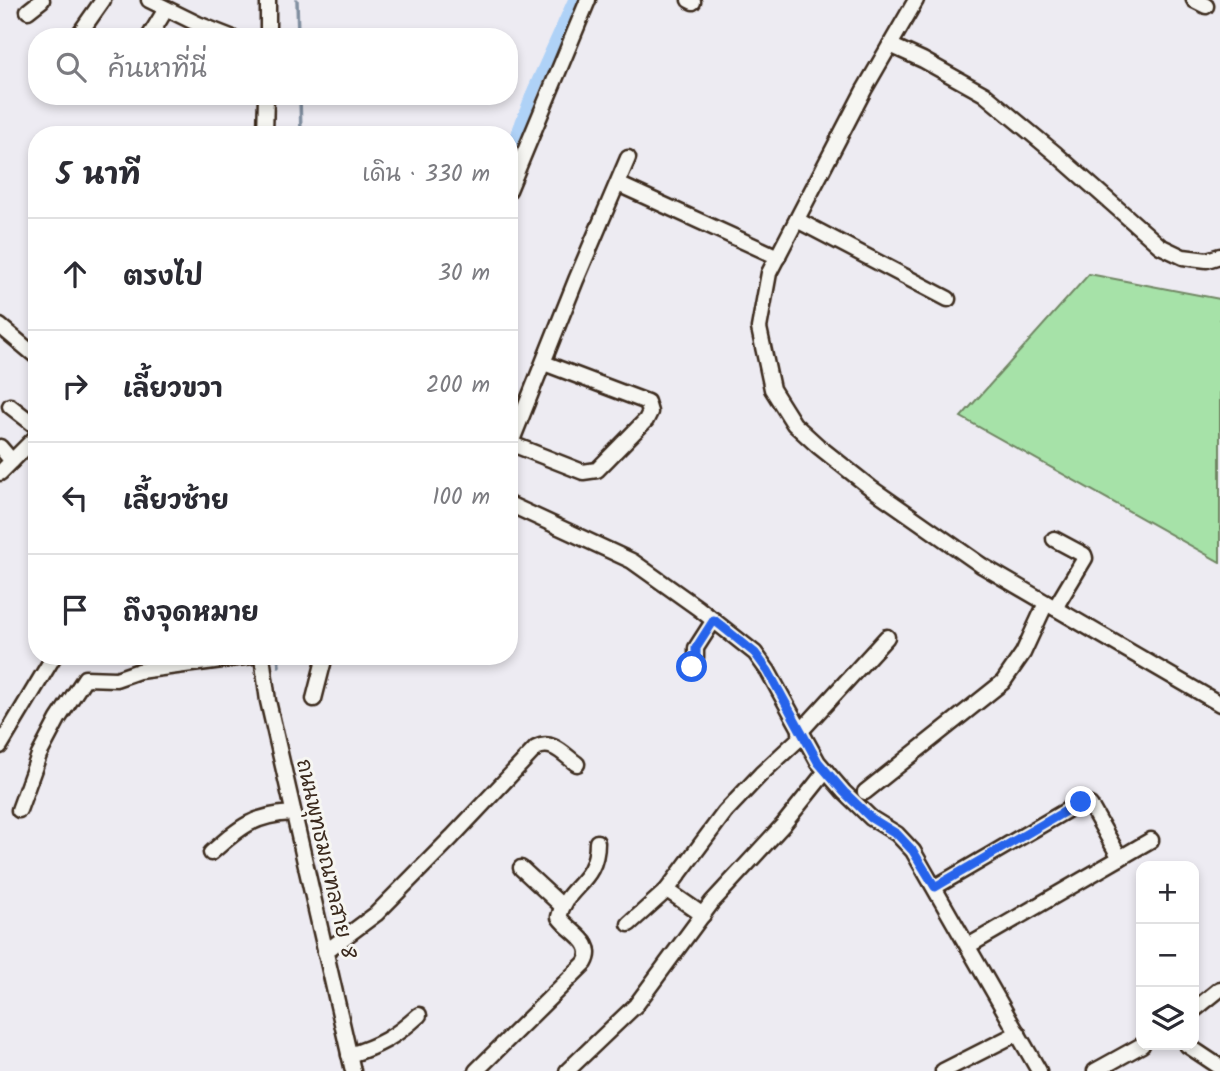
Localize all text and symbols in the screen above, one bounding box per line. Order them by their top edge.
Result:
search box [28,28,518,105]
icon: search [52,48,90,86]
text: ค้นหาที่นี่ [108,49,207,91]
text: 5 นาที [56,152,141,200]
text: เดิน · 330 m [362,157,490,193]
icon: ahead [56,255,94,293]
text: 30 m [438,256,490,292]
text: ตรงไป [123,257,203,299]
icon: right [56,367,94,405]
text: 200 m [426,368,490,404]
text: เลี้ยวขวา [123,369,223,411]
icon: left [56,479,94,517]
text: 100 m [432,480,490,516]
text: เลี้ยวซ้าย [123,481,229,523]
icon: arrive [56,591,94,629]
text: ถึงจุดหมาย [123,593,259,635]
route start [676,651,707,682]
street label: ถนนพุทธมณฑลสาย 8 [286,756,364,963]
route end [1065,786,1096,817]
map controls [1136,861,1199,1050]
button: + [1136,861,1199,924]
button: − [1136,924,1199,987]
button: layers [1136,987,1199,1050]

